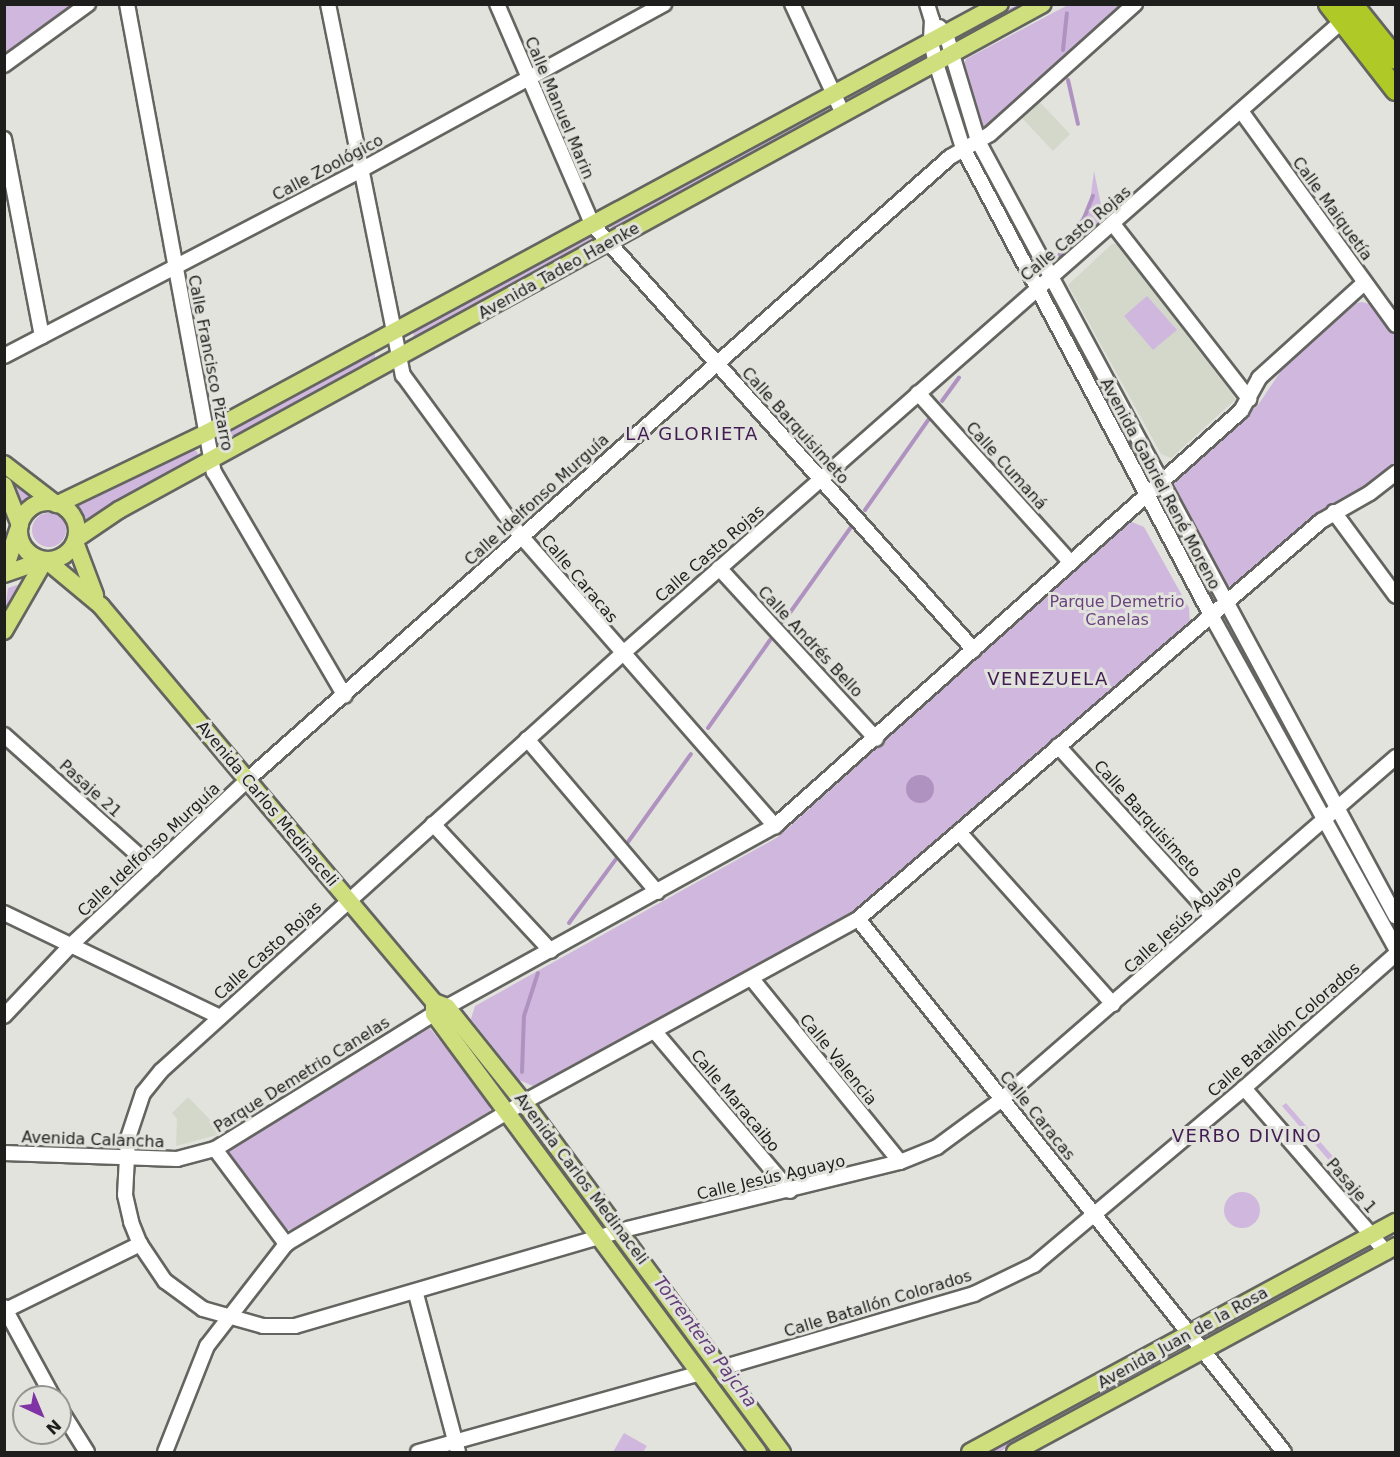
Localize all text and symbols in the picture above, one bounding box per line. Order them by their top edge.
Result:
street label: Calle Manuel Marin [520,34,598,182]
street label: Calle Zoológico [269,131,387,205]
street label: Calle Maiquetía [1288,153,1376,265]
street label: Calle Casto Rojas [1017,182,1135,286]
street label: Avenida Tadeo Haenke [475,219,643,323]
street label: Calle Francisco Pizarro [184,273,236,453]
street label: Calle Barquisimeto [737,364,853,488]
street label: Avenida Gabriel René Moreno [1096,375,1224,593]
street label: Calle Cumaná [962,418,1050,514]
district label: LA GLORIETA [625,423,759,445]
street label: Calle Idelfonso Murguía [461,430,613,570]
street label: Calle Casto Rojas [652,501,768,607]
street label: Calle Caracas [537,531,621,627]
street label: Calle Andrés Bello [754,582,866,702]
park label: Parque Demetrio Canelas [1050,592,1184,630]
district label: VENEZUELA [987,668,1109,690]
street label: Avenida Carlos Medinaceli [192,717,342,891]
street label: Pasaje 21 [55,756,125,822]
street label: Calle Barquisimeto [1089,757,1205,881]
street label: Calle Idelfonso Murguía [74,779,224,921]
street label: Calle Jesús Aguayo [1120,862,1246,978]
street label: Calle Casto Rojas [210,898,326,1004]
street label: Calle Batallón Colorados [1204,959,1364,1101]
street label: Calle Valencia [795,1011,881,1109]
street label: Parque Demetrio Canelas [211,1013,393,1137]
street label: Calle Maracaibo [687,1046,783,1156]
street label: Calle Caracas [995,1068,1079,1164]
street label: Avenida Carlos Medinaceli [510,1089,652,1269]
district label: VERBO DIVINO [1172,1125,1322,1147]
street label: Avenida Calancha [21,1128,165,1152]
street label: Calle Jesús Aguayo [695,1152,847,1204]
street label: Pasaje 1 [1322,1155,1380,1217]
street label: Calle Batallón Colorados [782,1266,974,1342]
water label: Torrentera Pajcha [649,1272,761,1412]
street label: Avenida Juan de la Rosa [1095,1283,1271,1393]
north arrow [12,1385,72,1445]
text: N [42,1415,65,1438]

